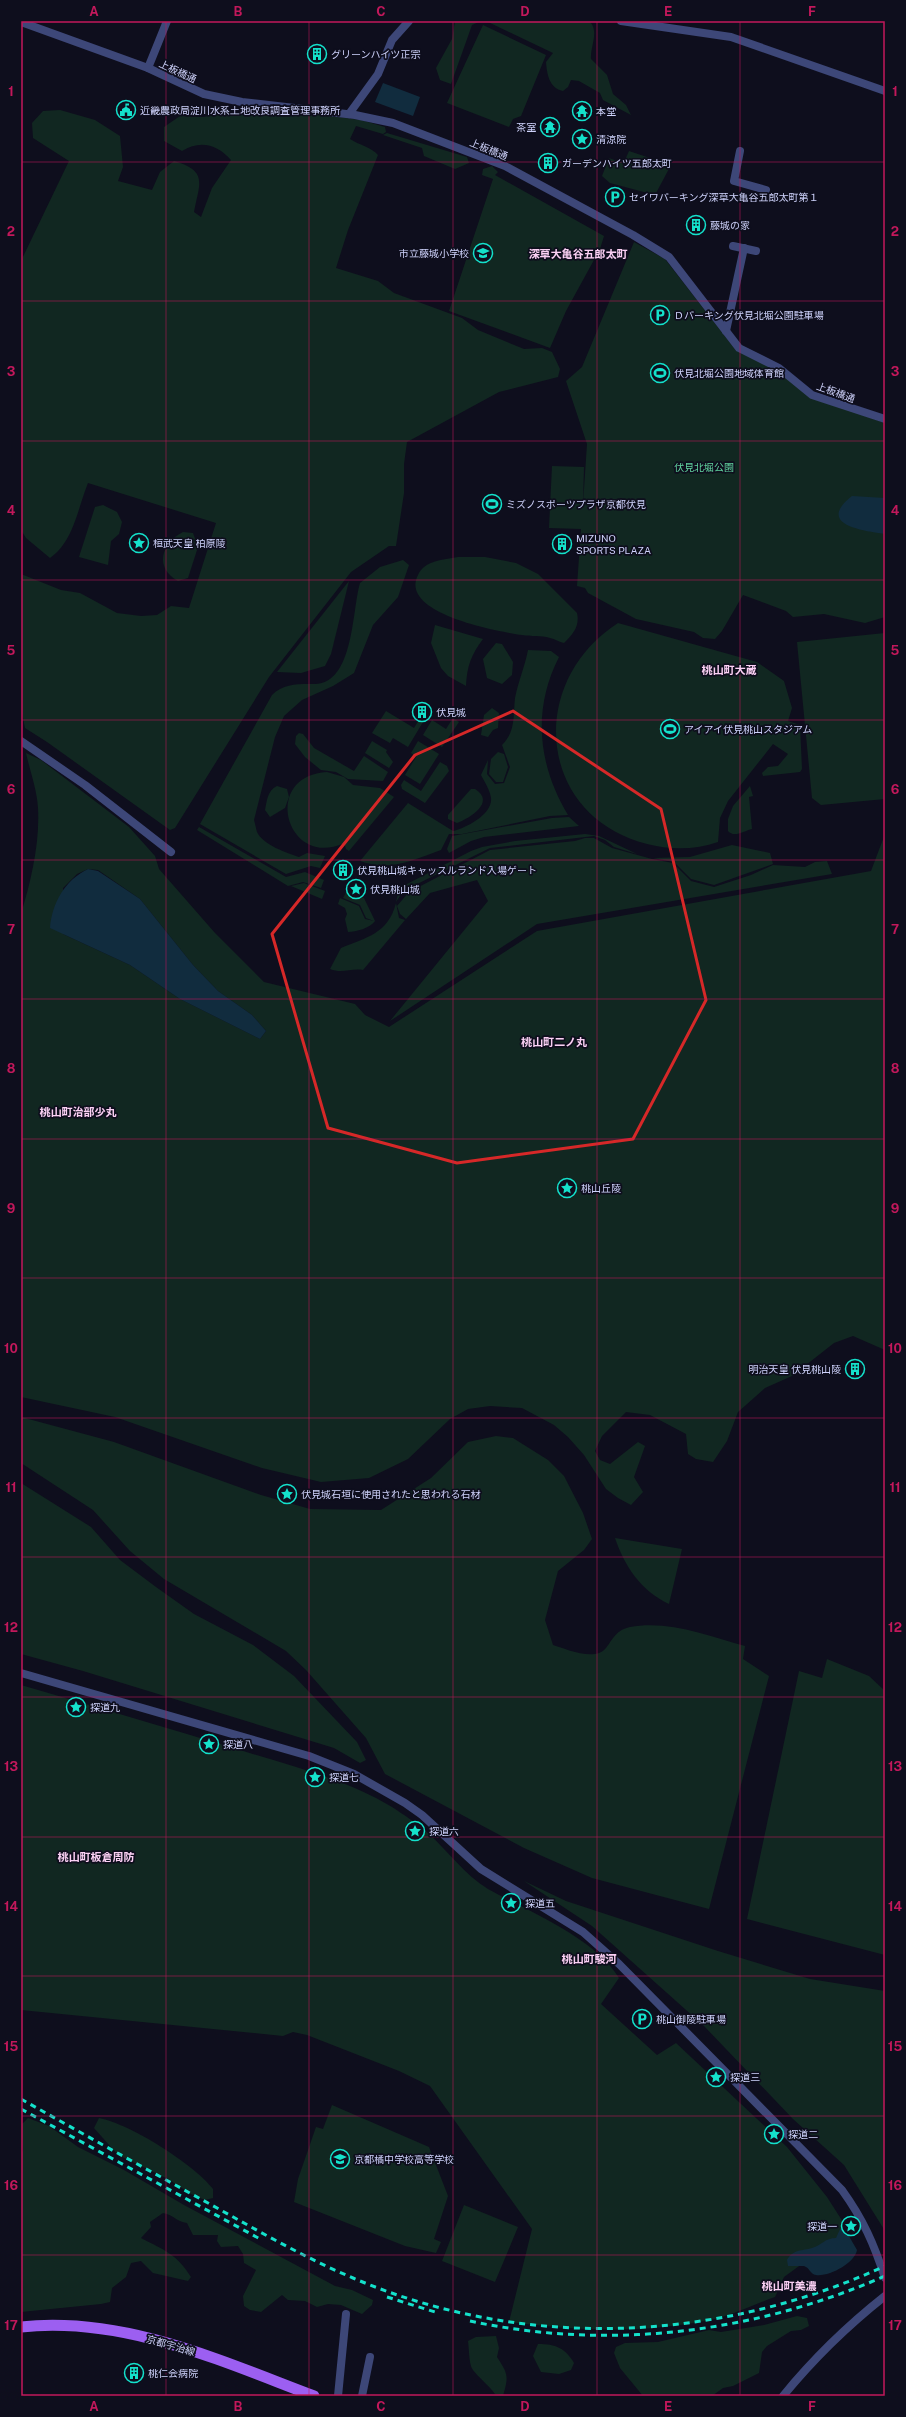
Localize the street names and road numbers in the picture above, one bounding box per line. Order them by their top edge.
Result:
street label: 上板橋通 [157,57,199,85]
street label: 上板橋通 [468,136,510,162]
street label: 上板橋通 [815,380,857,404]
street label: 京都宇治線 [145,2332,197,2358]

